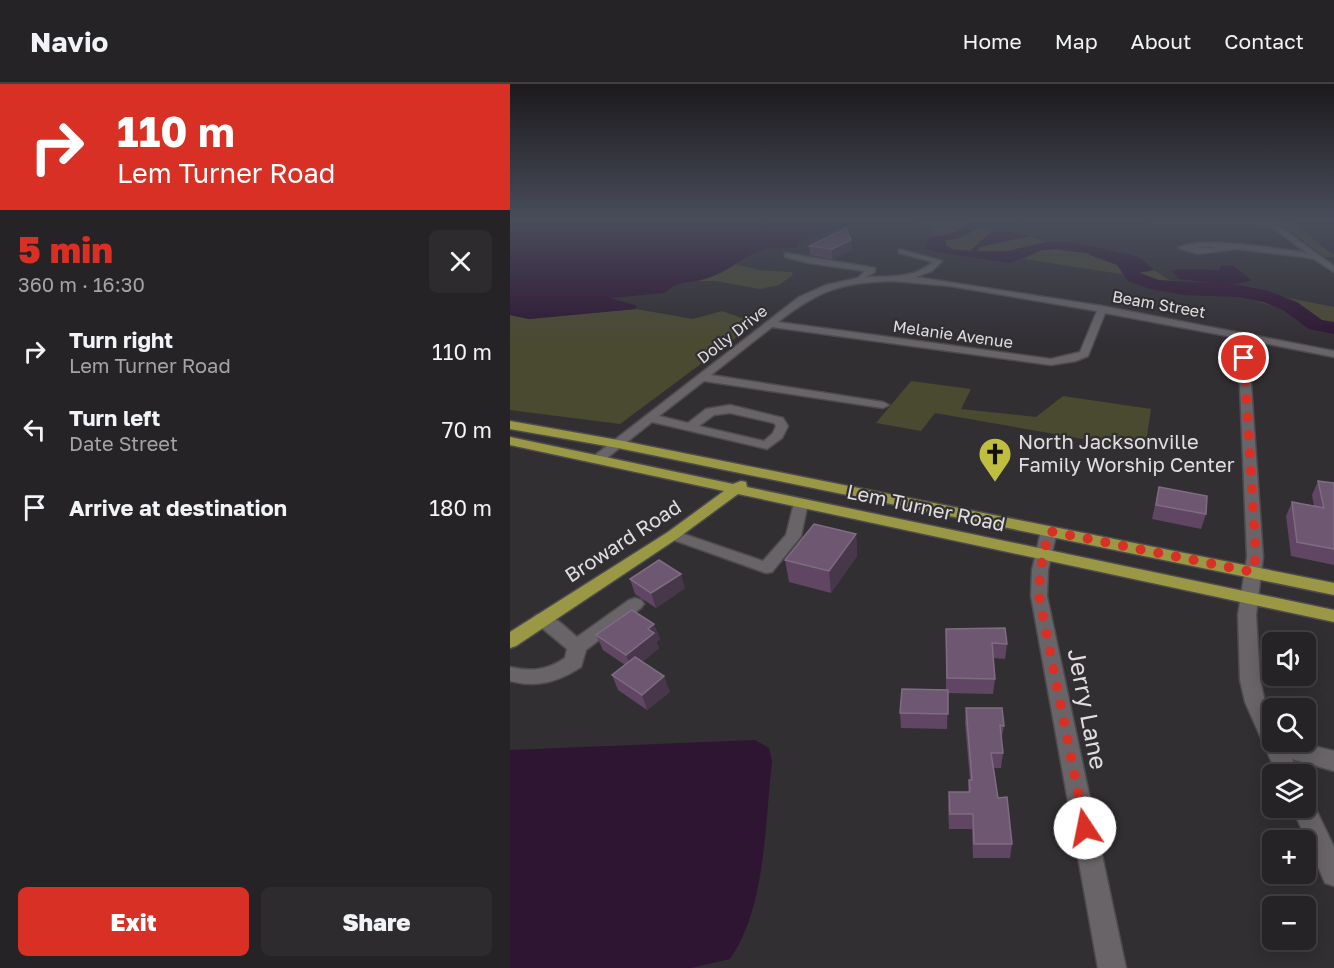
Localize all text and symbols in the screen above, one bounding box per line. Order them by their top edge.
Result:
text: Navio [30,25,108,58]
text: Home [962,28,1022,54]
text: Map [1055,28,1098,54]
text: About [1131,28,1191,54]
text: Contact [1224,28,1304,54]
text: 110 m [117,106,235,156]
icon: right [18,108,96,186]
text: Lem Turner Road [117,157,335,189]
text: 5 min [18,228,113,271]
button: close [429,230,492,293]
text: 360 m · 16:30 [18,272,145,296]
street label: Beam Street [1111,286,1207,322]
street label: Dolly Drive [693,300,771,368]
street label: Melanie Avenue [892,316,1014,352]
text: Turn right [69,326,173,353]
pin [1218,332,1269,383]
icon: right [18,335,51,368]
text: 110 m [432,338,492,365]
icon: arrive [1227,341,1260,374]
text: Lem Turner Road [69,353,231,377]
text: Turn left [69,404,160,431]
icon: left [18,413,51,446]
text: 70 m [442,416,492,443]
place label: North Jacksonville Family Worship Center [1018,429,1235,476]
text: Date Street [69,431,178,455]
church icon: North Jacksonville Family Worship Center [977,436,1013,483]
street label: Lem Turner Road [845,478,1008,536]
icon: arrive [18,491,51,524]
text: Arrive at destination [69,494,287,521]
text: 180 m [429,494,492,521]
street label: Broward Road [560,494,685,587]
map controls [1262,632,1316,950]
button: sound [1262,632,1316,686]
street label: Jerry Lane [1063,646,1114,771]
button: search [1262,698,1316,752]
button: layers [1262,764,1316,818]
position arrow [1053,796,1117,860]
button: + [1262,830,1316,884]
button: Exit [18,887,249,956]
button: Share [261,887,492,956]
button: − [1262,896,1316,950]

